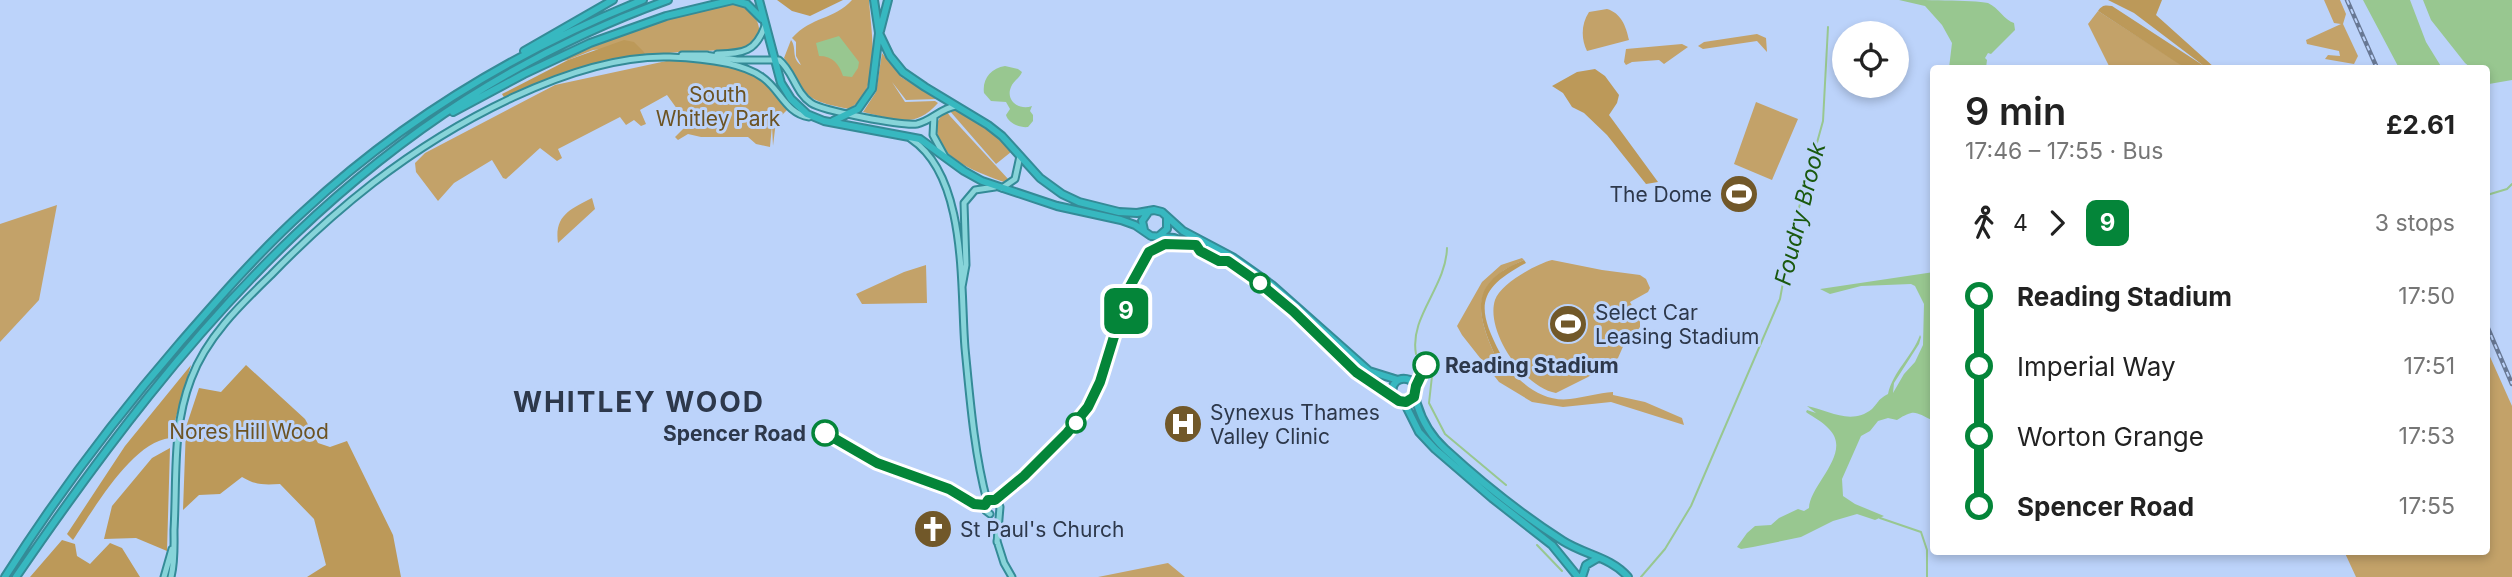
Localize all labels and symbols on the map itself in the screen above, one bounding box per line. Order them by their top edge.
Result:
park label: South Whitley Park [656,82,781,131]
water label: Foudry Brook [1769,139,1831,288]
sports icon: The Dome [1718,173,1760,215]
place label: The Dome [1609,182,1712,207]
unlabelled marker [1250,273,1270,293]
line badge: 9 [1103,288,1149,334]
place label: Select Car Leasing Stadium [1595,300,1759,349]
sports icon: Select Car Leasing Stadium [1547,303,1589,345]
marker: Reading Stadium [1413,352,1439,378]
place label: Reading Stadium [1445,353,1619,378]
district label: WHITLEY WOOD [513,385,765,419]
place label: Synexus Thames Valley Clinic [1210,400,1380,449]
hospital icon: Synexus Thames Valley Clinic [1162,403,1204,445]
unlabelled marker [1066,413,1086,433]
park label: Nores Hill Wood [169,419,329,444]
marker: Spencer Road [812,420,838,446]
place label: Spencer Road [663,421,806,446]
church icon: St Paul's Church [912,508,954,550]
place label: St Paul's Church [960,517,1124,542]

